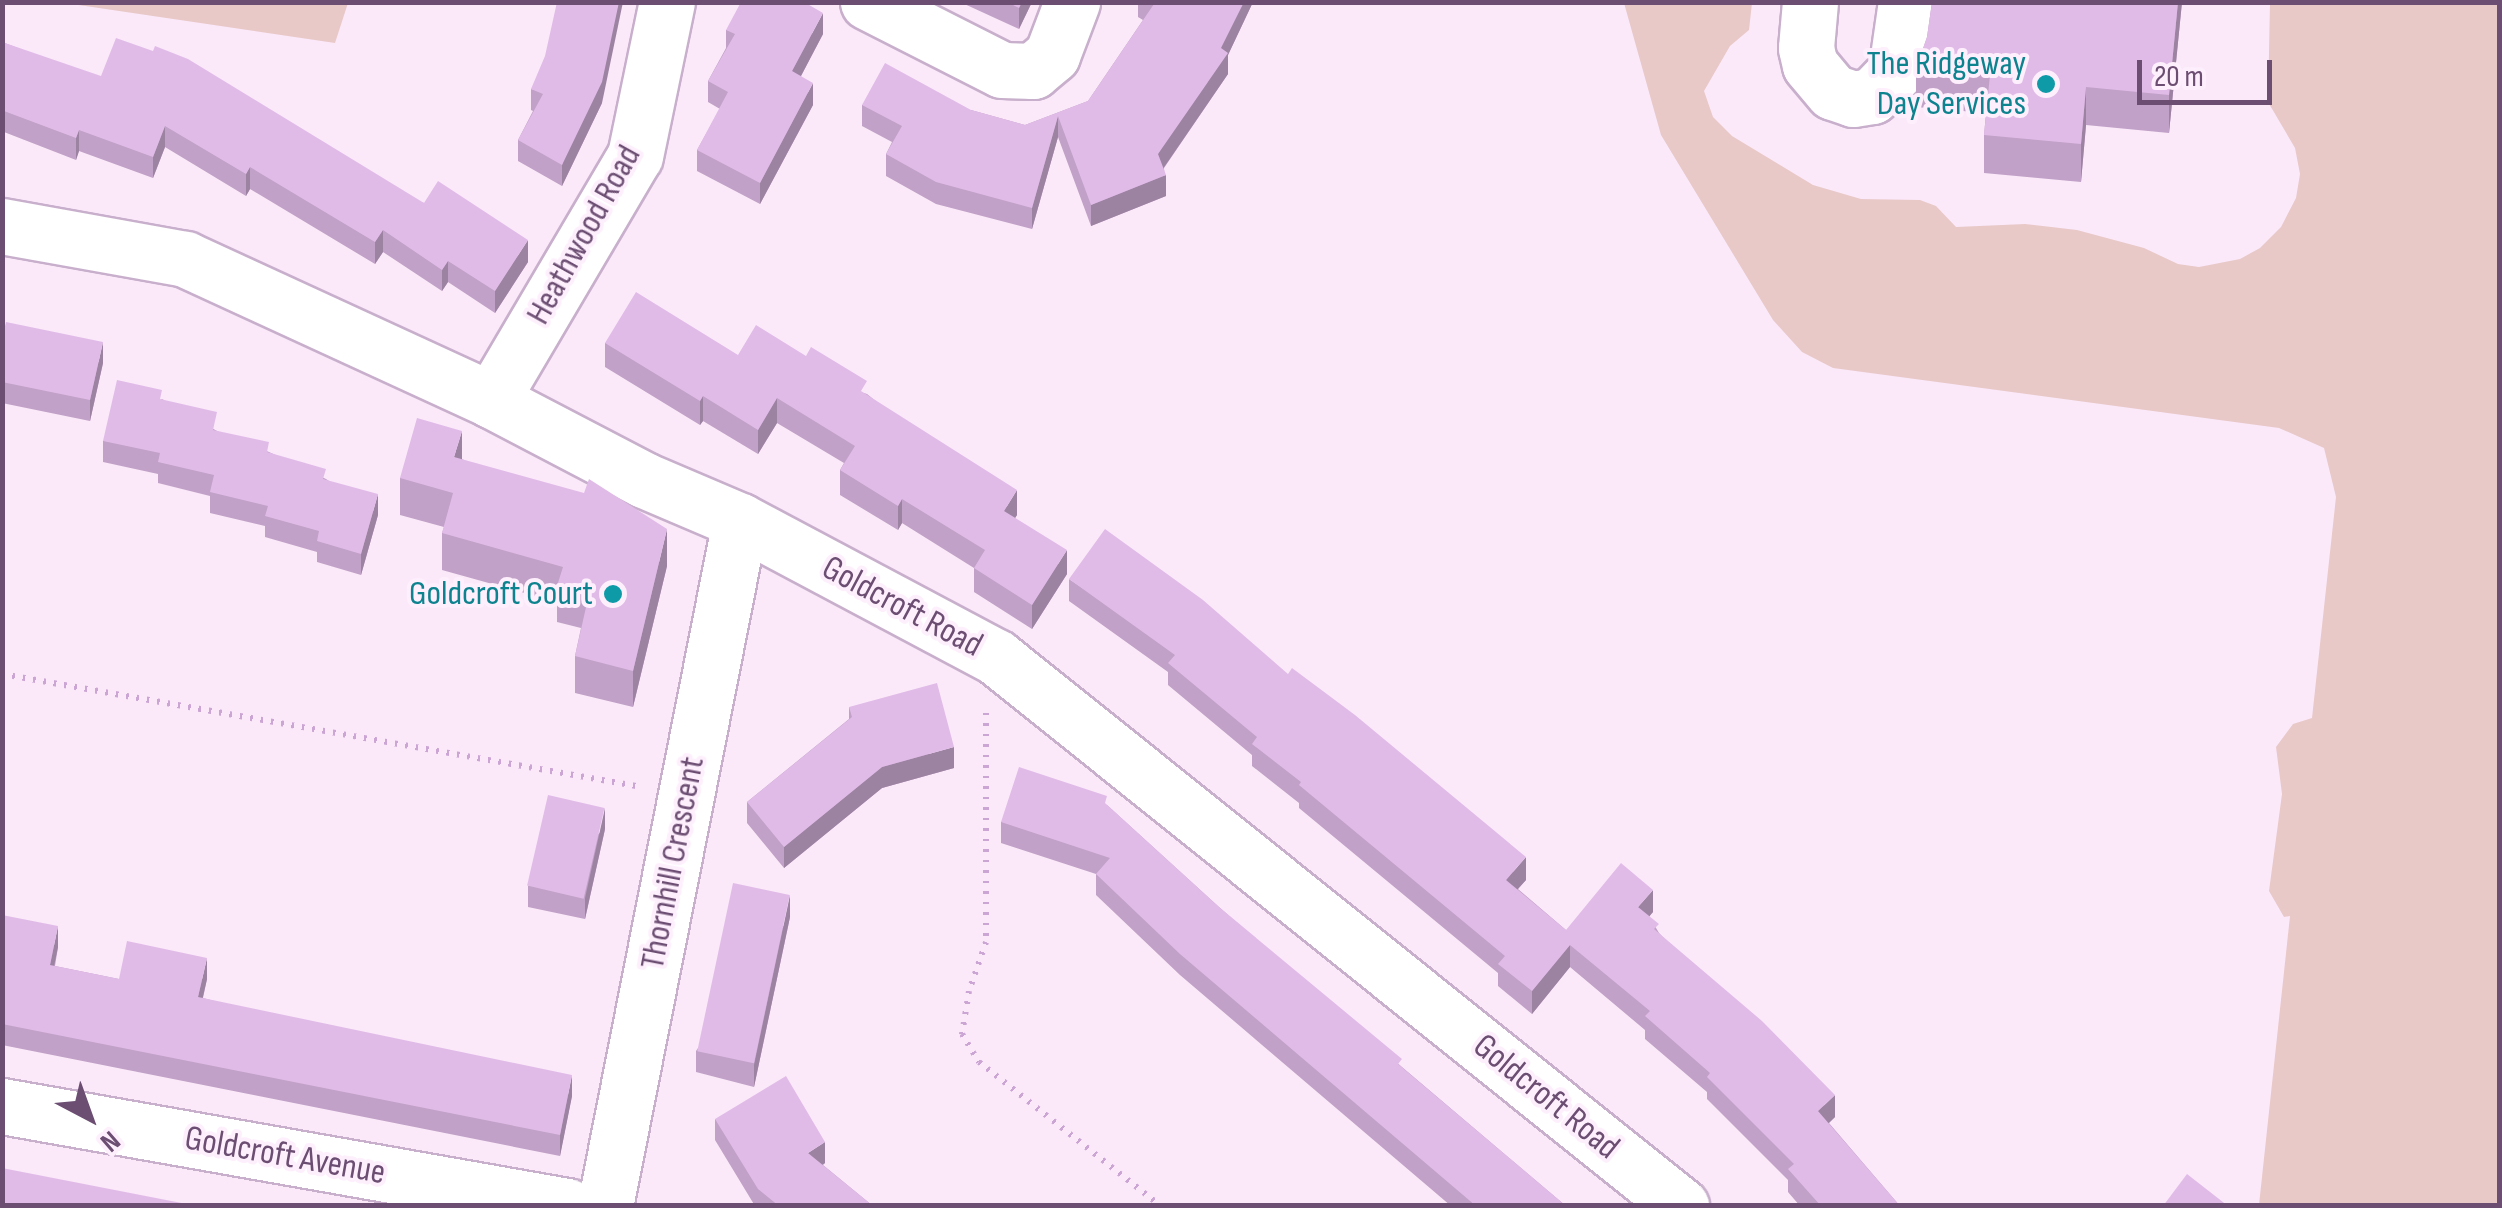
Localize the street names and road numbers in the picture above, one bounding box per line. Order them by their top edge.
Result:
street label: Heathwood Road [518,138,650,332]
street label: Goldcroft Road [815,547,989,667]
street label: Thornhill Crescent [632,753,714,973]
street label: Goldcroft Road [1465,1025,1627,1169]
street label: Goldcroft Avenue [182,1118,388,1194]

